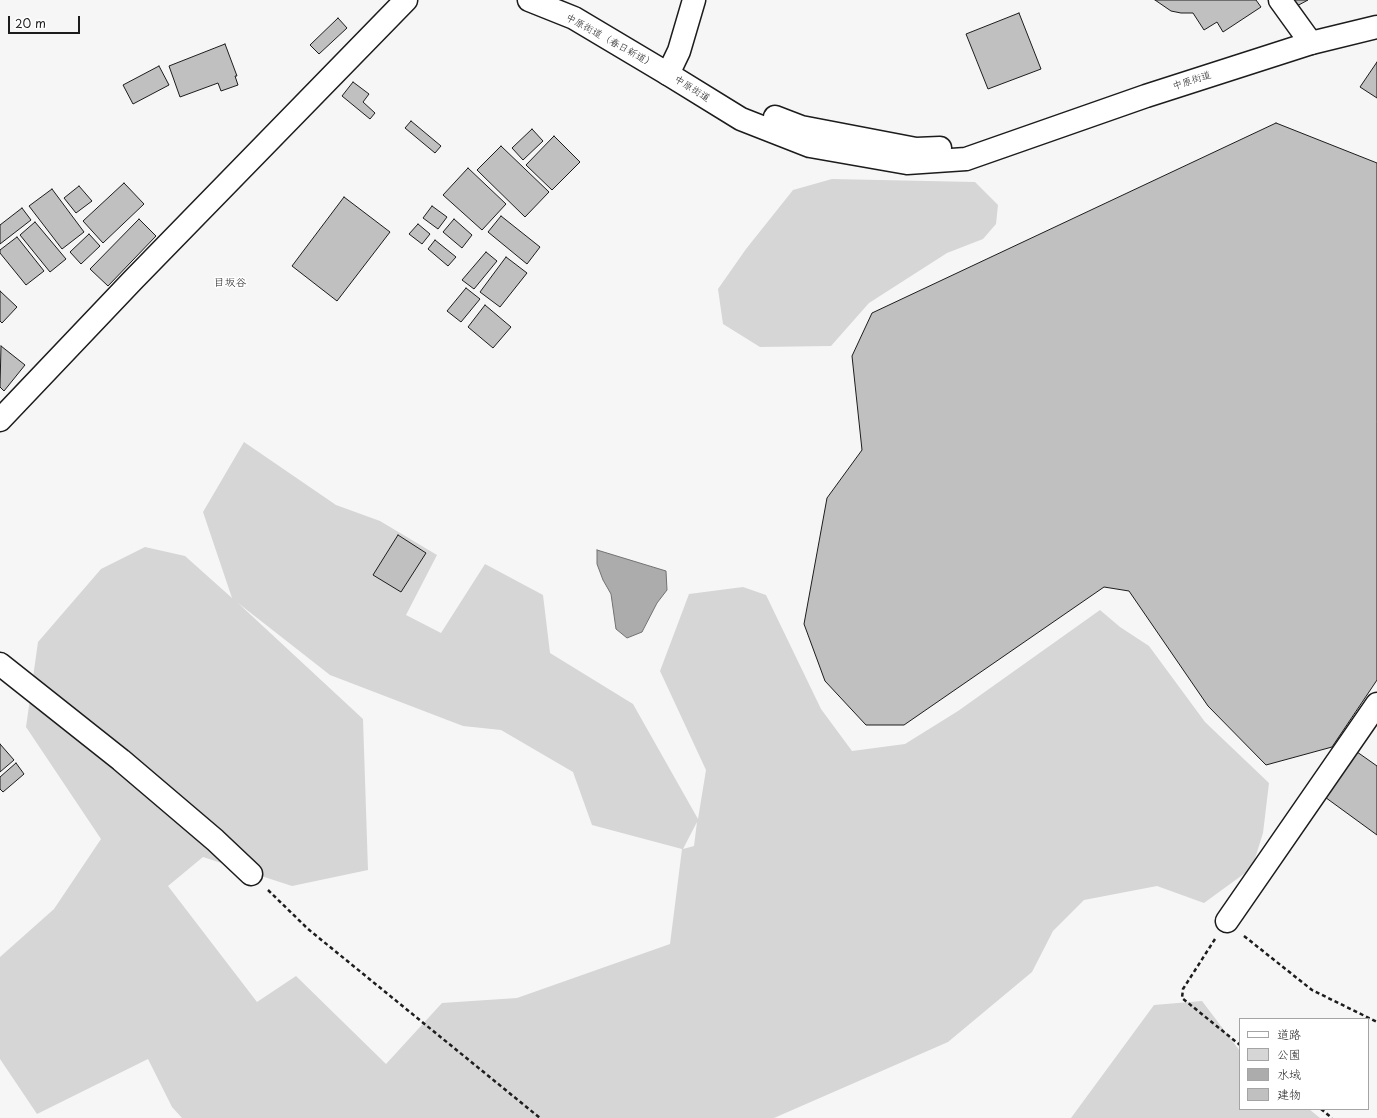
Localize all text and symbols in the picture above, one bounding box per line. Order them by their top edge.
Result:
scale bar [10,8,82,34]
street label: 中原街道（春日新道） [563,12,657,70]
text: 20 m [15,14,46,32]
street label: 中原街道 [1171,69,1213,93]
street label: 中原街道 [672,73,712,105]
district label: 目坂谷 [214,276,246,290]
legend [1239,1018,1369,1110]
text: 道路 [1277,1025,1301,1043]
text: 公園 [1277,1045,1301,1063]
text: 水域 [1277,1065,1301,1083]
text: 建物 [1277,1085,1301,1103]

